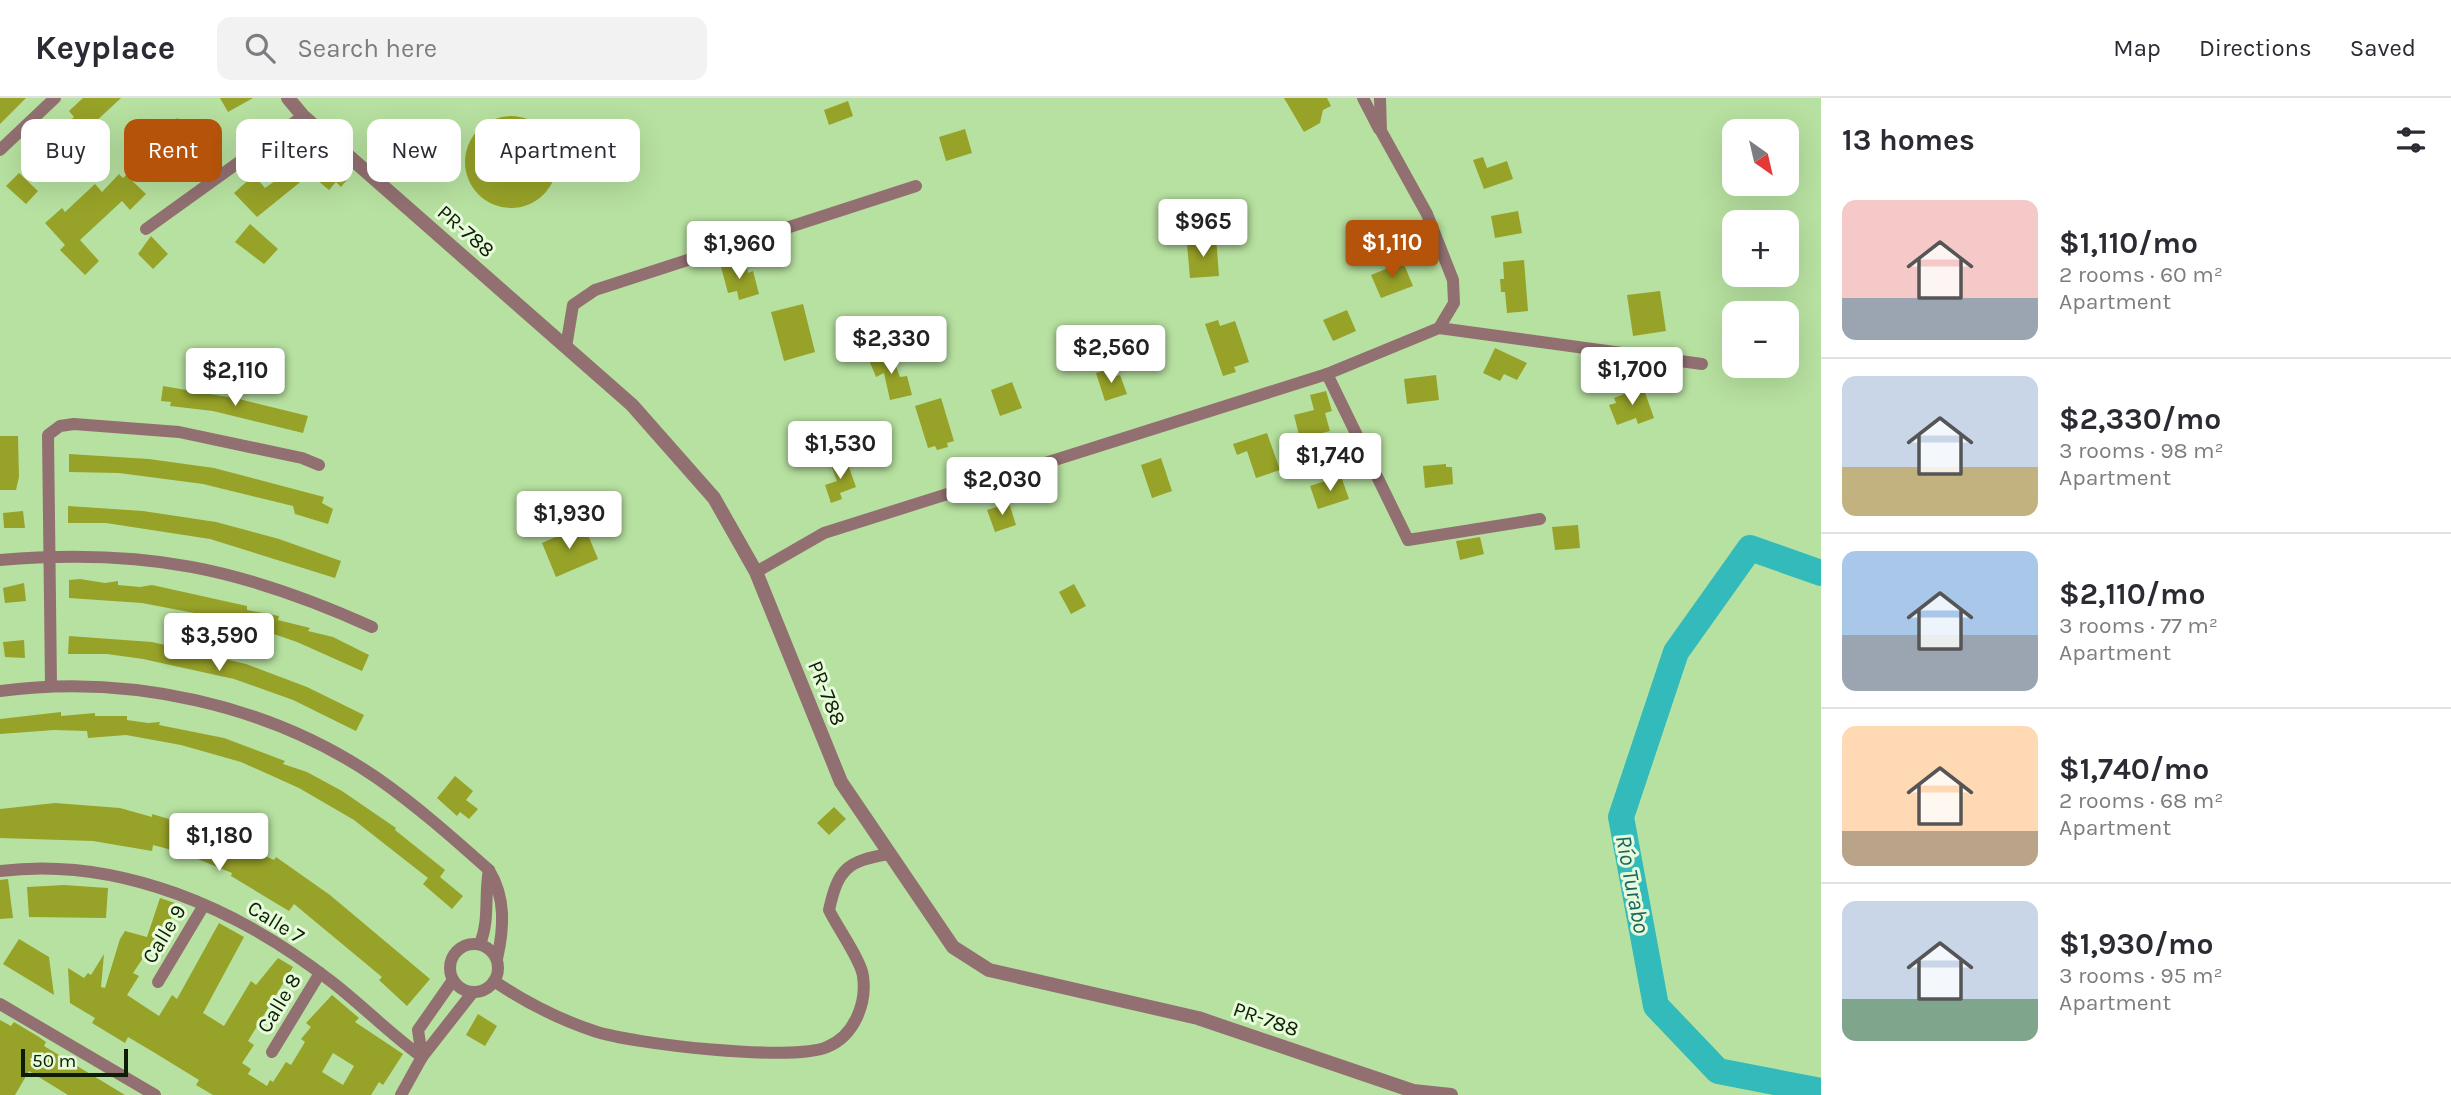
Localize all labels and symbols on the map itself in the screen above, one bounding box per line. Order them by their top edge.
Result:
north arrow [1722,119,1799,196]
street label: PR-788 [433,200,499,262]
pin: $965 [1162,200,1244,259]
pin: $1,110 [1335,220,1449,280]
pin: $1,960 [682,222,796,281]
pin: $2,330 [834,316,948,376]
pin: $2,560 [1054,326,1168,385]
pin: $2,110 [178,348,292,408]
pin: $1,700 [1575,348,1689,407]
pin: $1,530 [783,422,897,481]
pin: $1,740 [1273,434,1387,493]
pin: $2,030 [945,458,1059,517]
pin: $1,930 [512,491,626,551]
pin: $3,590 [162,614,276,673]
street label: PR-788 [803,657,851,729]
pin: $1,180 [162,814,276,873]
water label: Río Turabo [1610,833,1655,935]
street label: Calle 7 [243,895,309,949]
street label: Calle 9 [137,900,191,968]
street label: Calle 8 [252,969,306,1037]
street label: PR-788 [1230,997,1302,1041]
scale bar [21,1046,128,1078]

